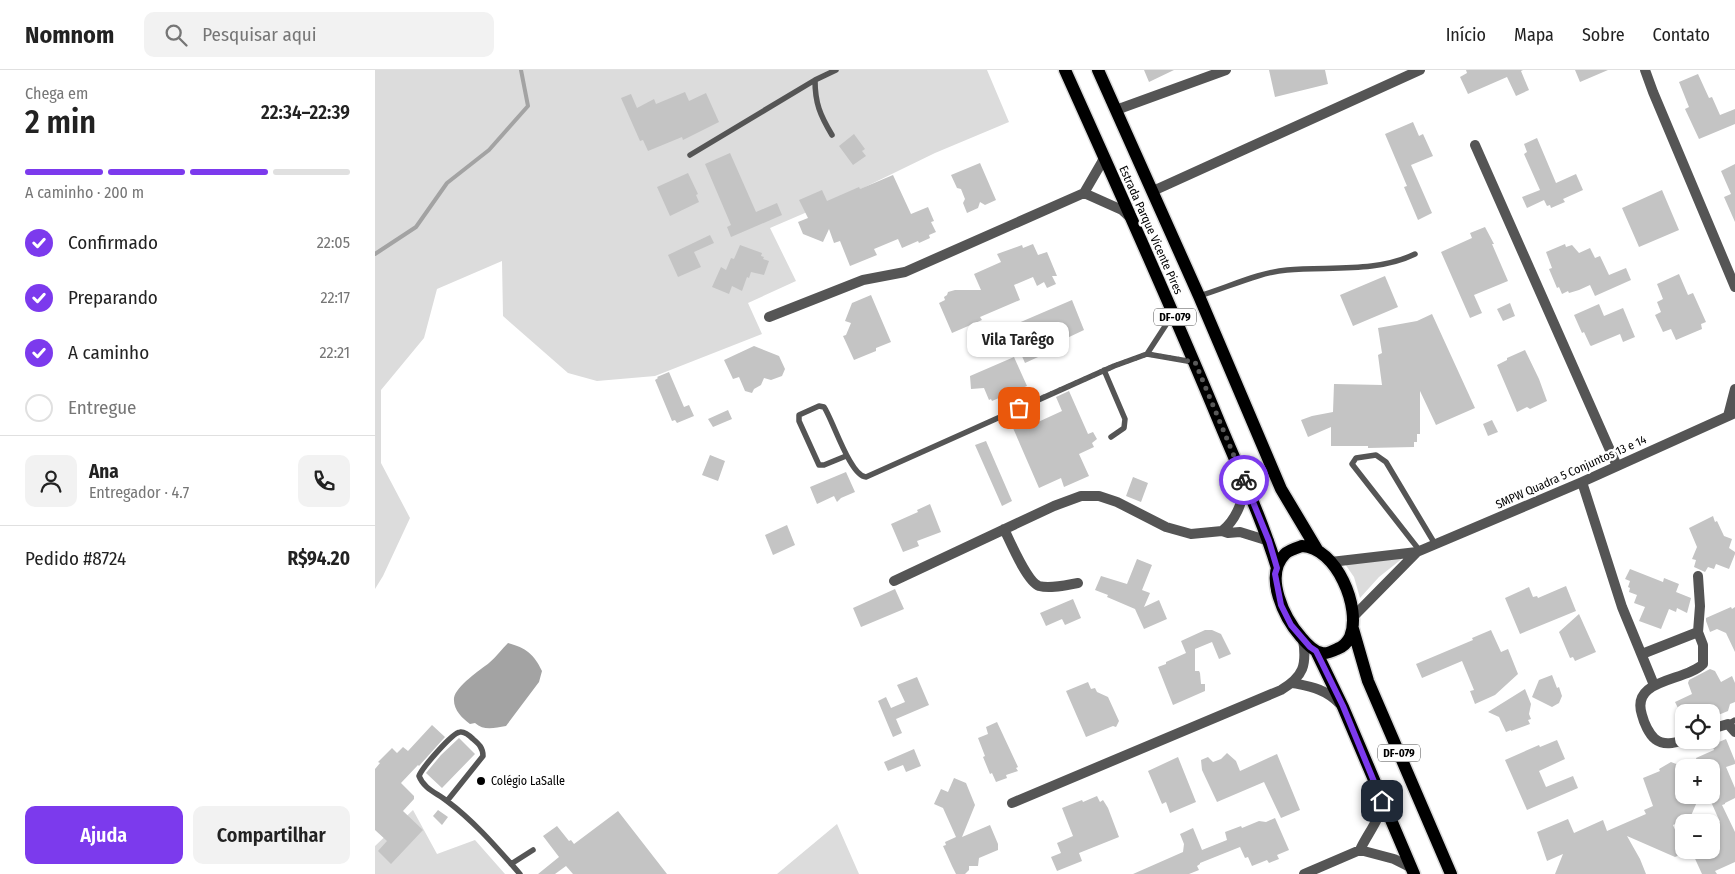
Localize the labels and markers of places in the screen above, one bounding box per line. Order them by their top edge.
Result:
callout: Vila Tarêgo [968,323,1070,358]
pin [998,387,1040,429]
place label: Colégio LaSalle [491,774,565,788]
marker: Colégio LaSalle [475,775,487,787]
pin [1361,780,1403,822]

